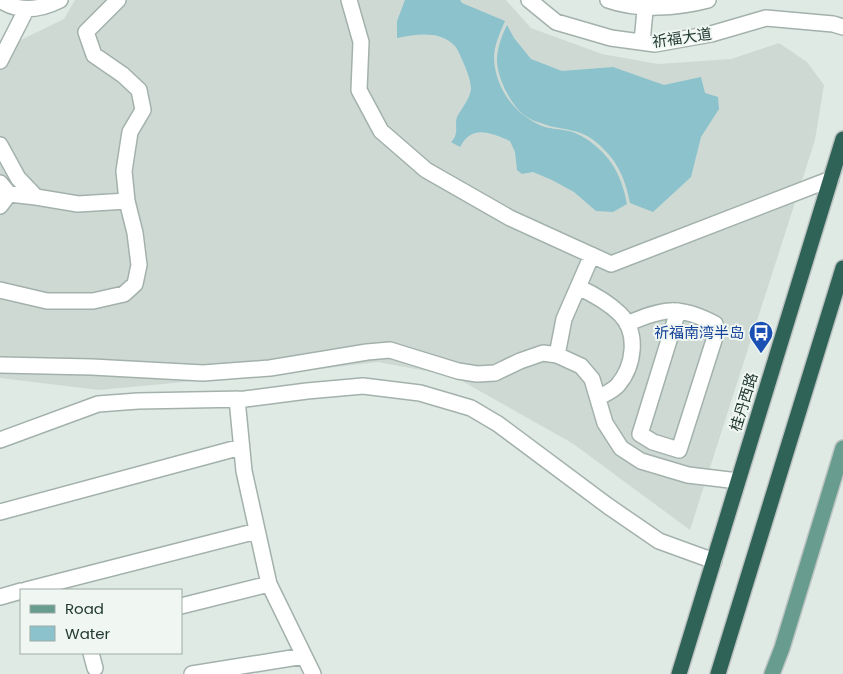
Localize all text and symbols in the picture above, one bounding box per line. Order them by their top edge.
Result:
street label: 祈福大道 [651,23,713,52]
bus stop icon: 祈福南湾半岛 [748,320,774,354]
place label: 祈福南湾半岛 [654,322,744,343]
street label: 桂丹西路 [725,370,762,434]
legend [20,589,182,654]
text: Road [65,598,104,619]
text: Water [65,623,111,644]

